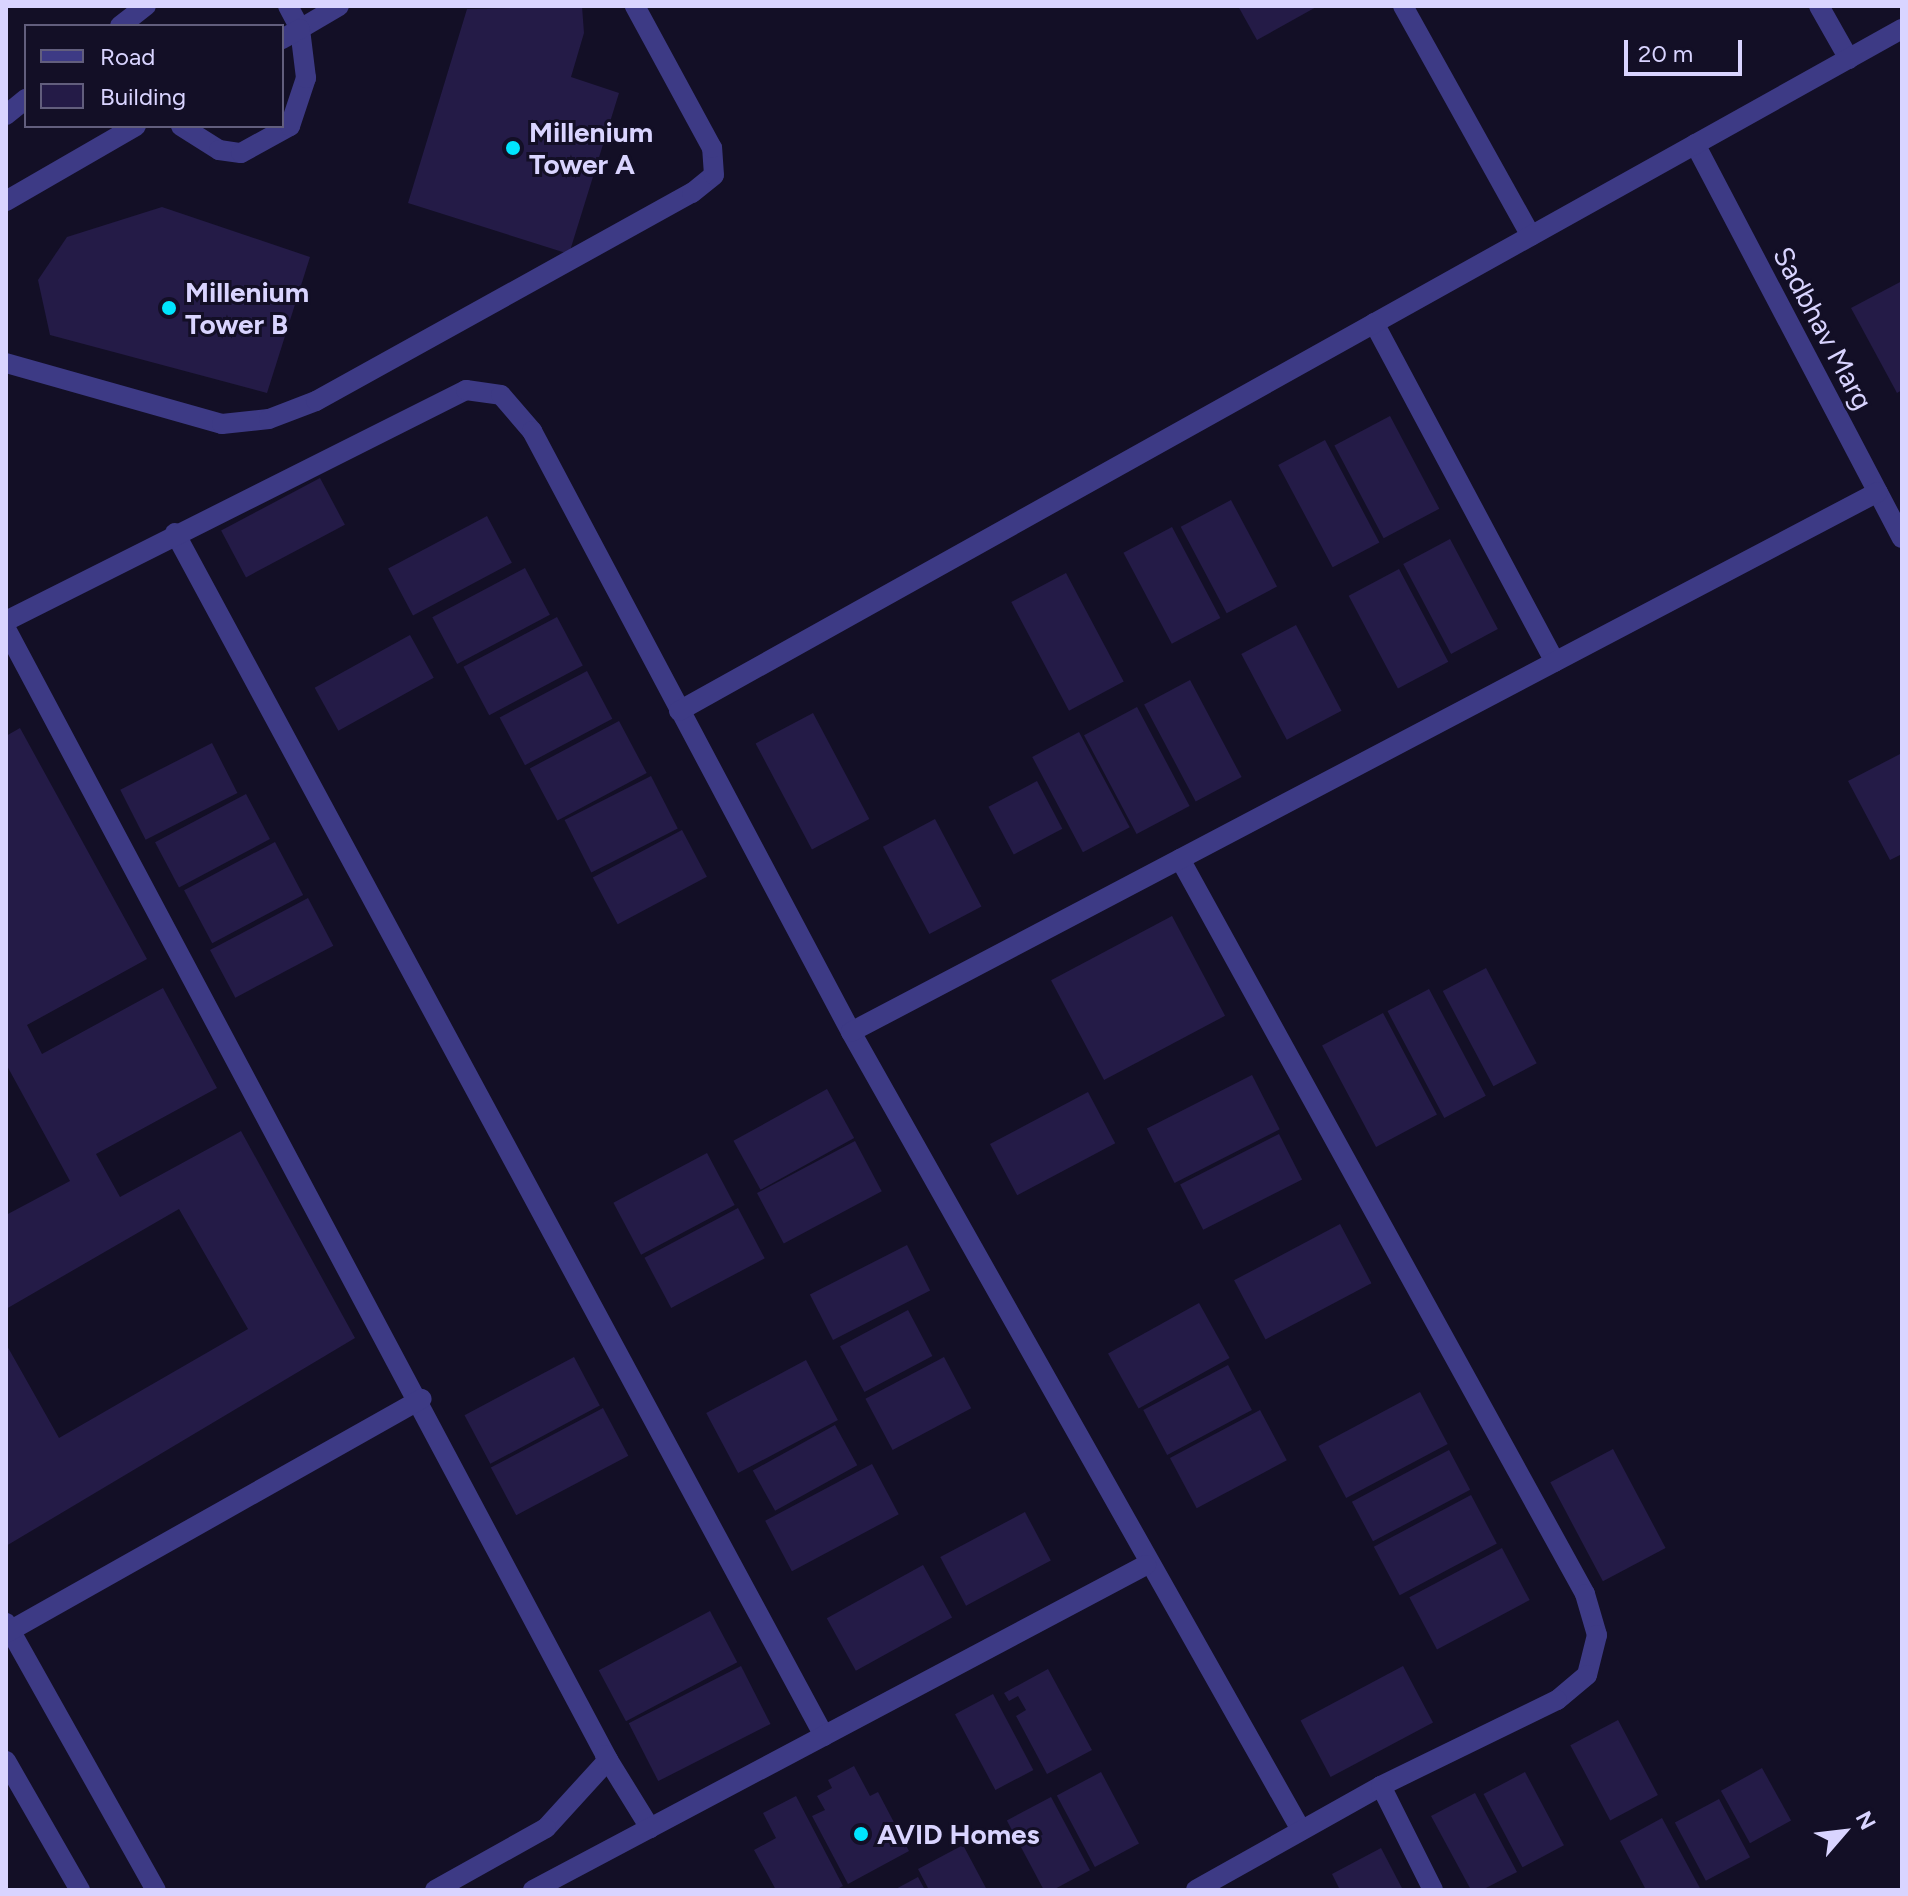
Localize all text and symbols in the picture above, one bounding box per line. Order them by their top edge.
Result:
legend [24,24,284,128]
scale bar [1628,24,1746,74]
text: 20 m [1638,39,1693,68]
text: Road [100,42,155,71]
text: Building [100,82,186,111]
place label: Millenium Tower A [529,115,653,181]
marker: Millenium Tower A [504,139,522,157]
street label: Sadbhav Marg [1766,241,1880,415]
place label: Millenium Tower B [185,275,309,341]
marker: Millenium Tower B [160,299,178,317]
north arrow [1804,1792,1884,1872]
text: N [1850,1807,1882,1834]
place label: AVID Homes [877,1817,1040,1851]
marker: AVID Homes [852,1825,870,1843]

